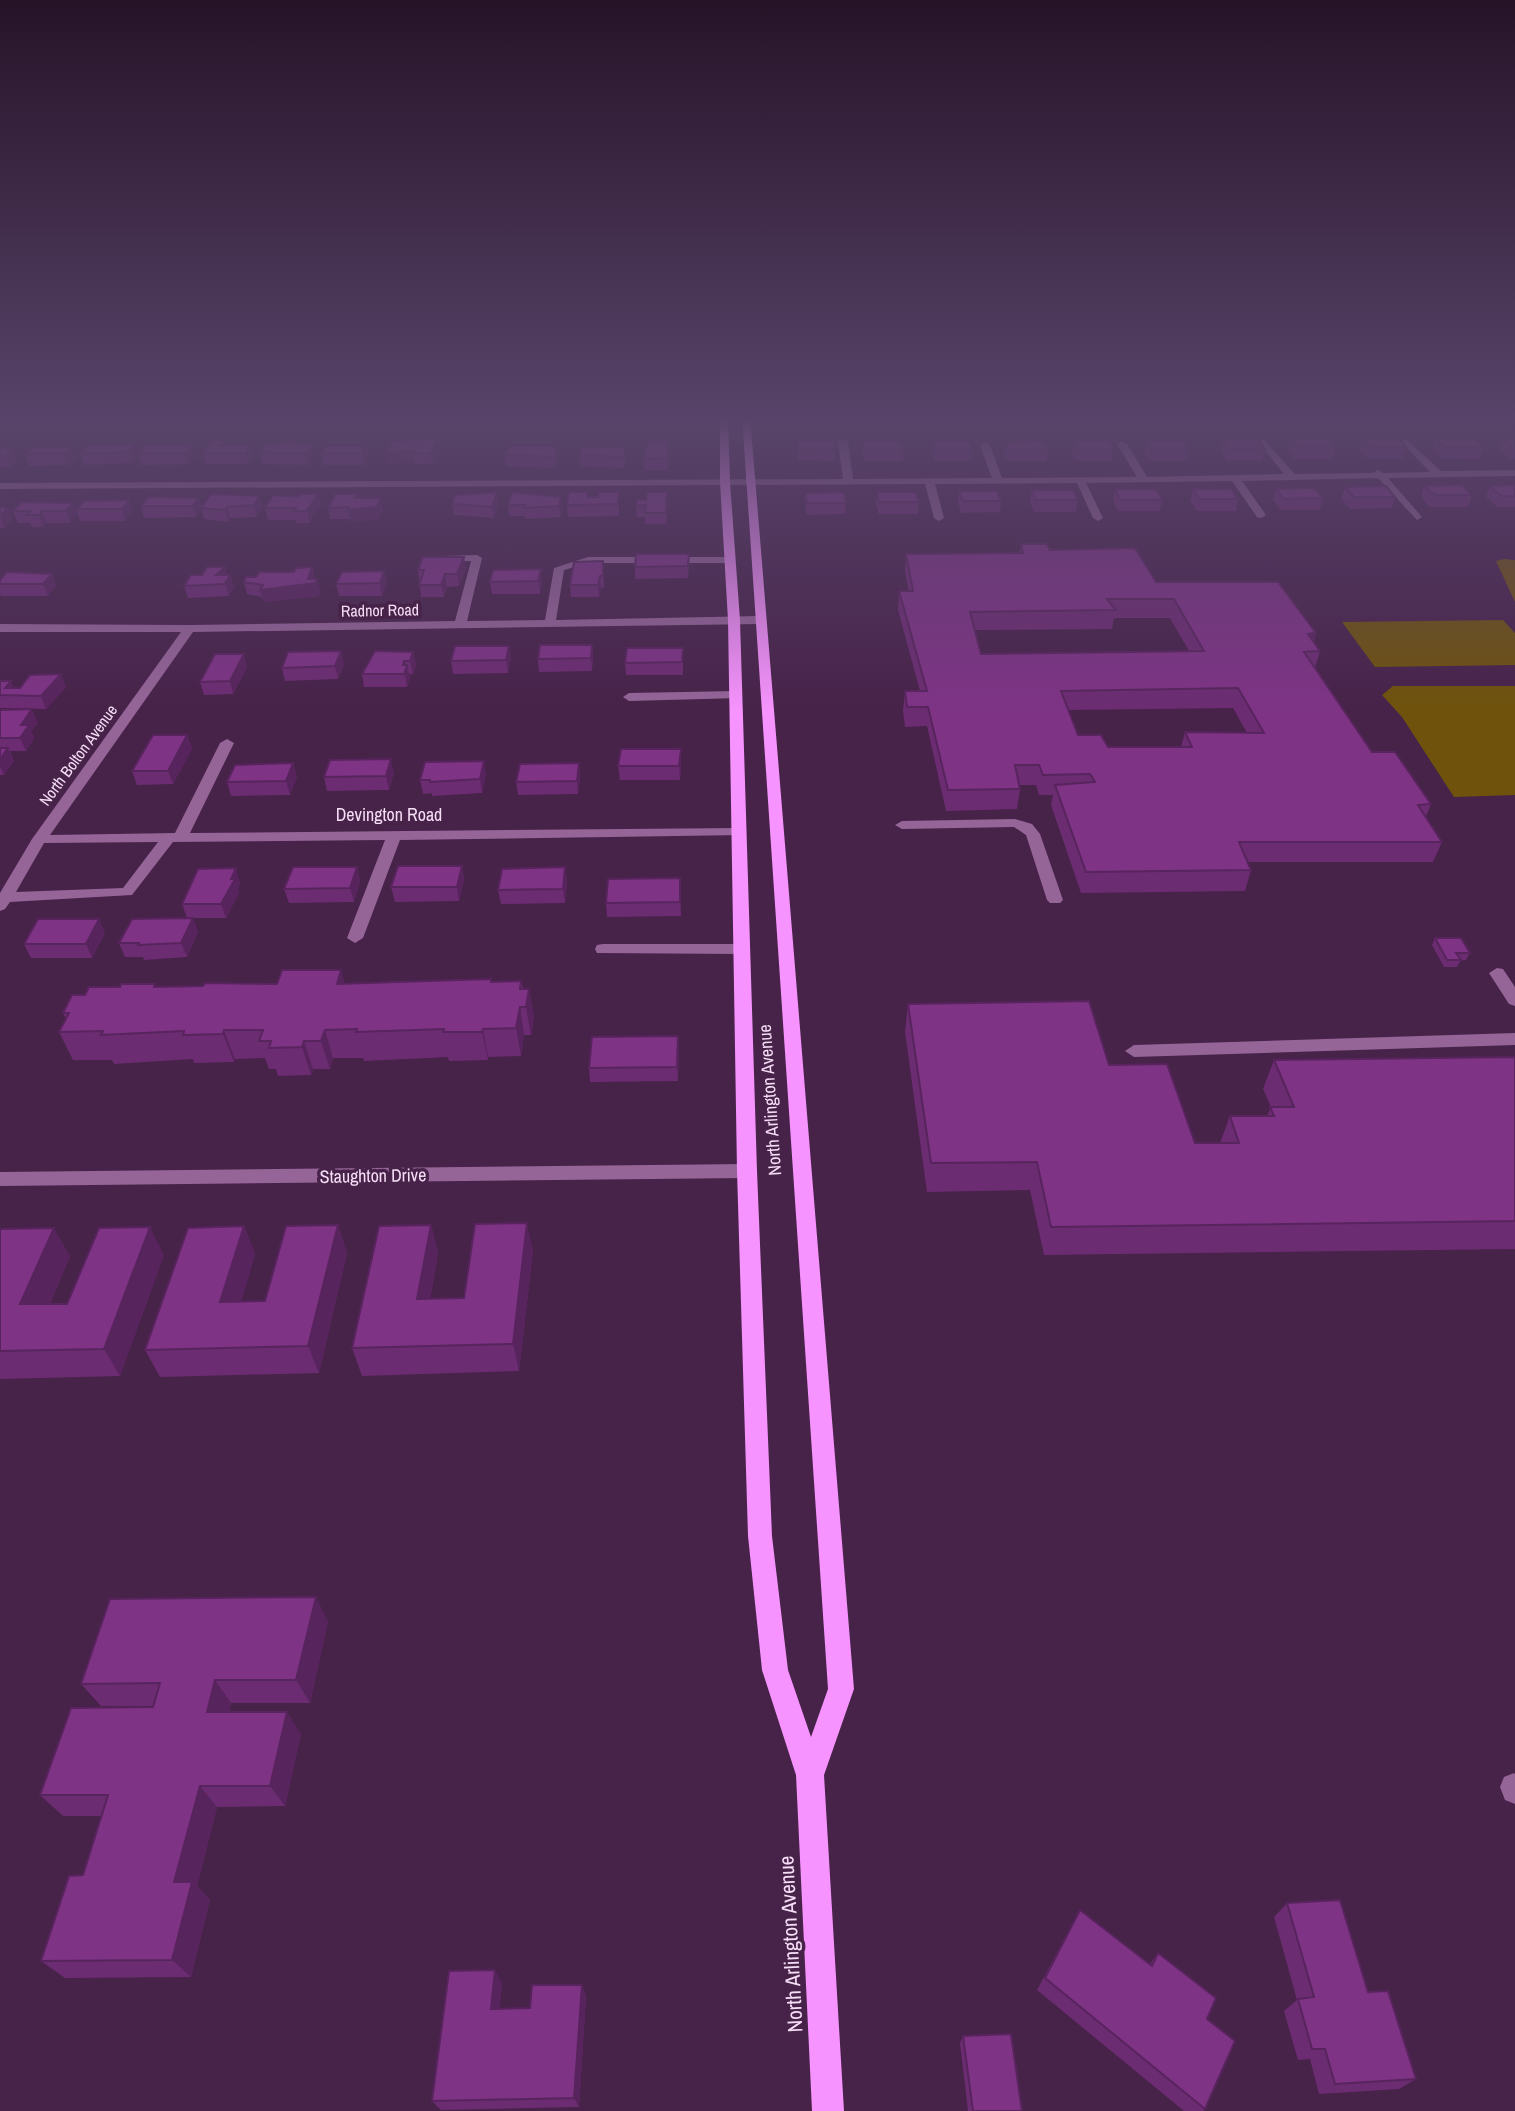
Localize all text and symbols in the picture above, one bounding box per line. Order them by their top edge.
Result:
street label: Radnor Road [341,598,419,622]
street label: North Bolton Avenue [34,700,122,810]
street label: Devington Road [336,802,442,827]
street label: North Arlington Avenue [752,1024,787,1177]
street label: Staughton Drive [319,1162,427,1189]
street label: North Arlington Avenue [771,1855,810,2033]

